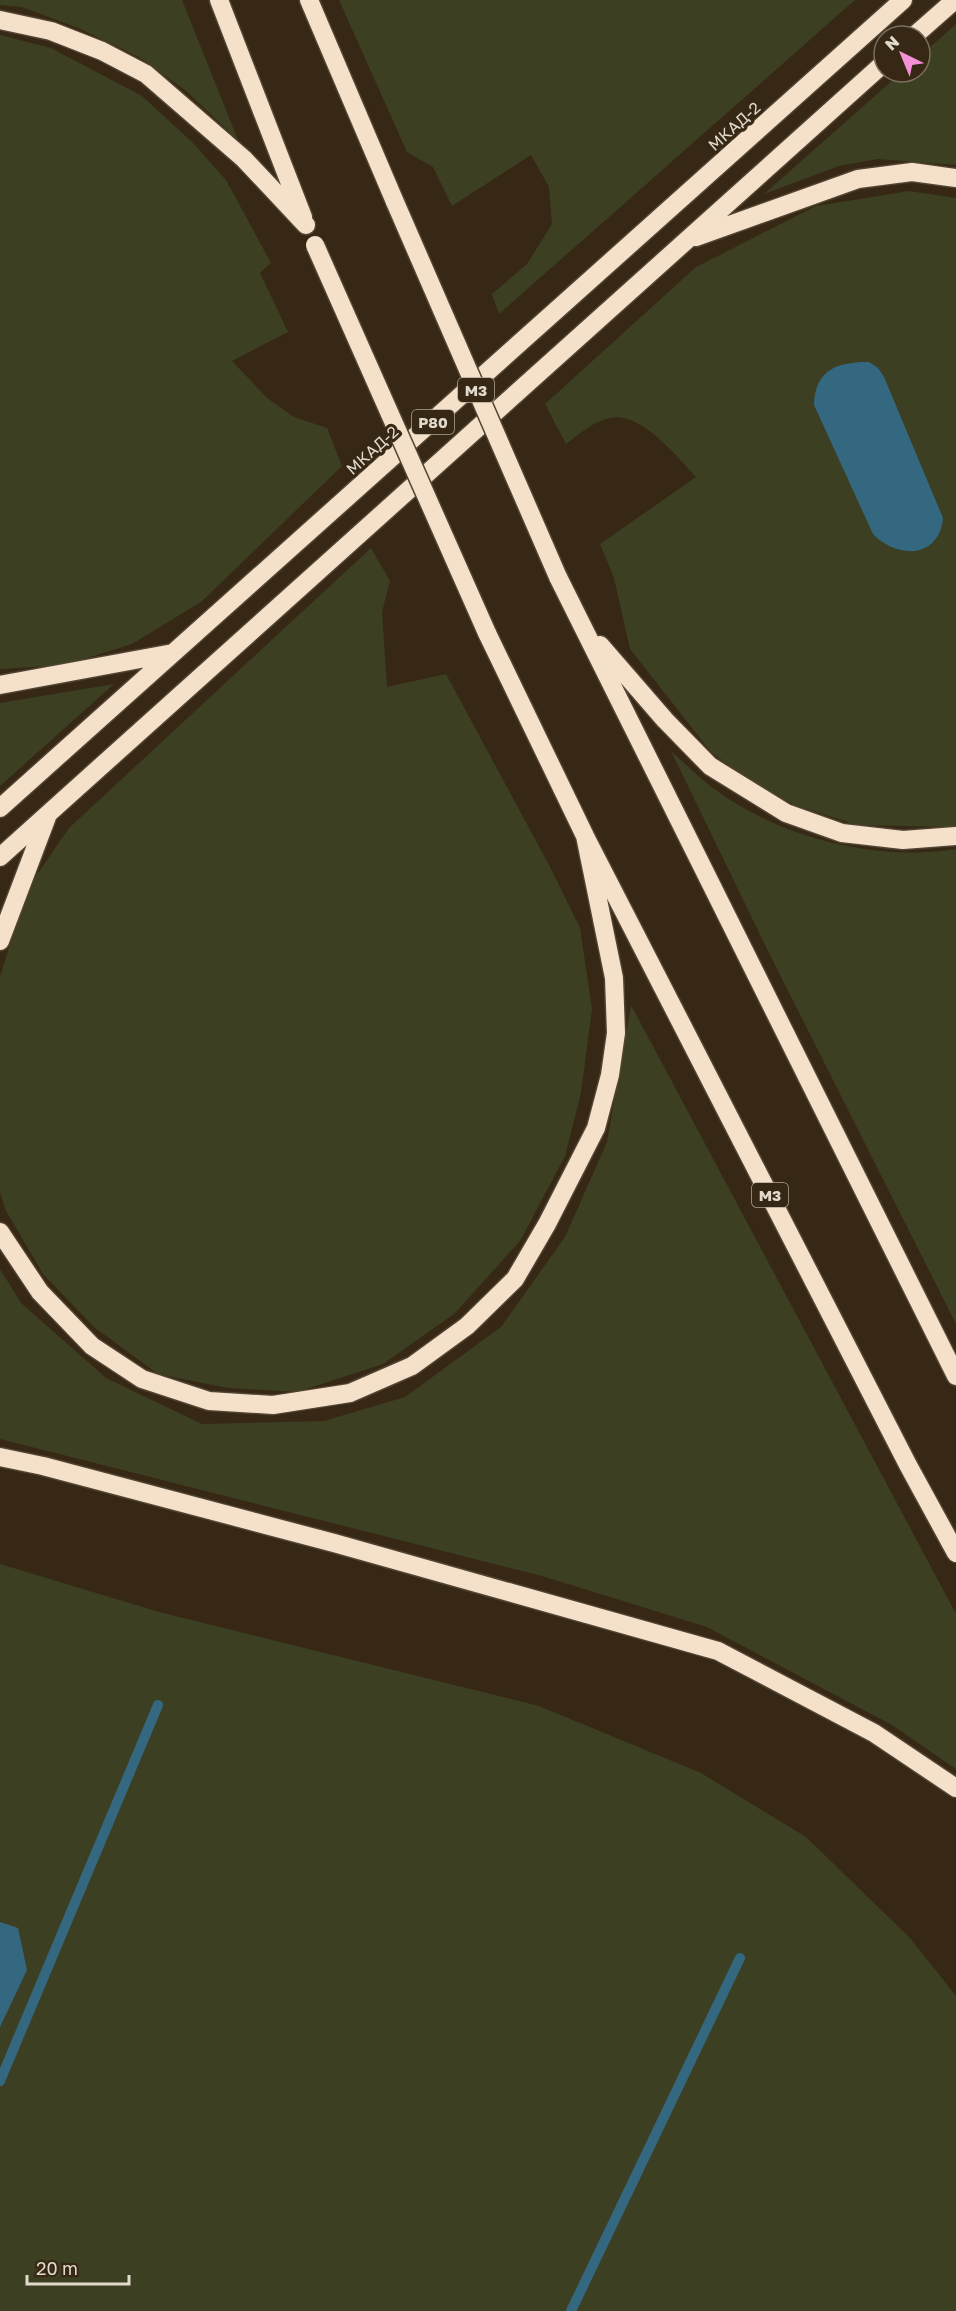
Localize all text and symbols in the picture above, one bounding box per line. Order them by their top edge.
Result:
north arrow [872,24,932,84]
text: N [880,32,903,54]
street label: МКАД-2 [704,97,764,155]
road number: М3 [458,378,494,402]
road number: Р80 [412,410,454,434]
street label: МКАД-2 [342,421,402,479]
road number: М3 [752,1183,788,1207]
scale bar [27,2248,129,2286]
text: 20 m [36,2257,78,2279]

